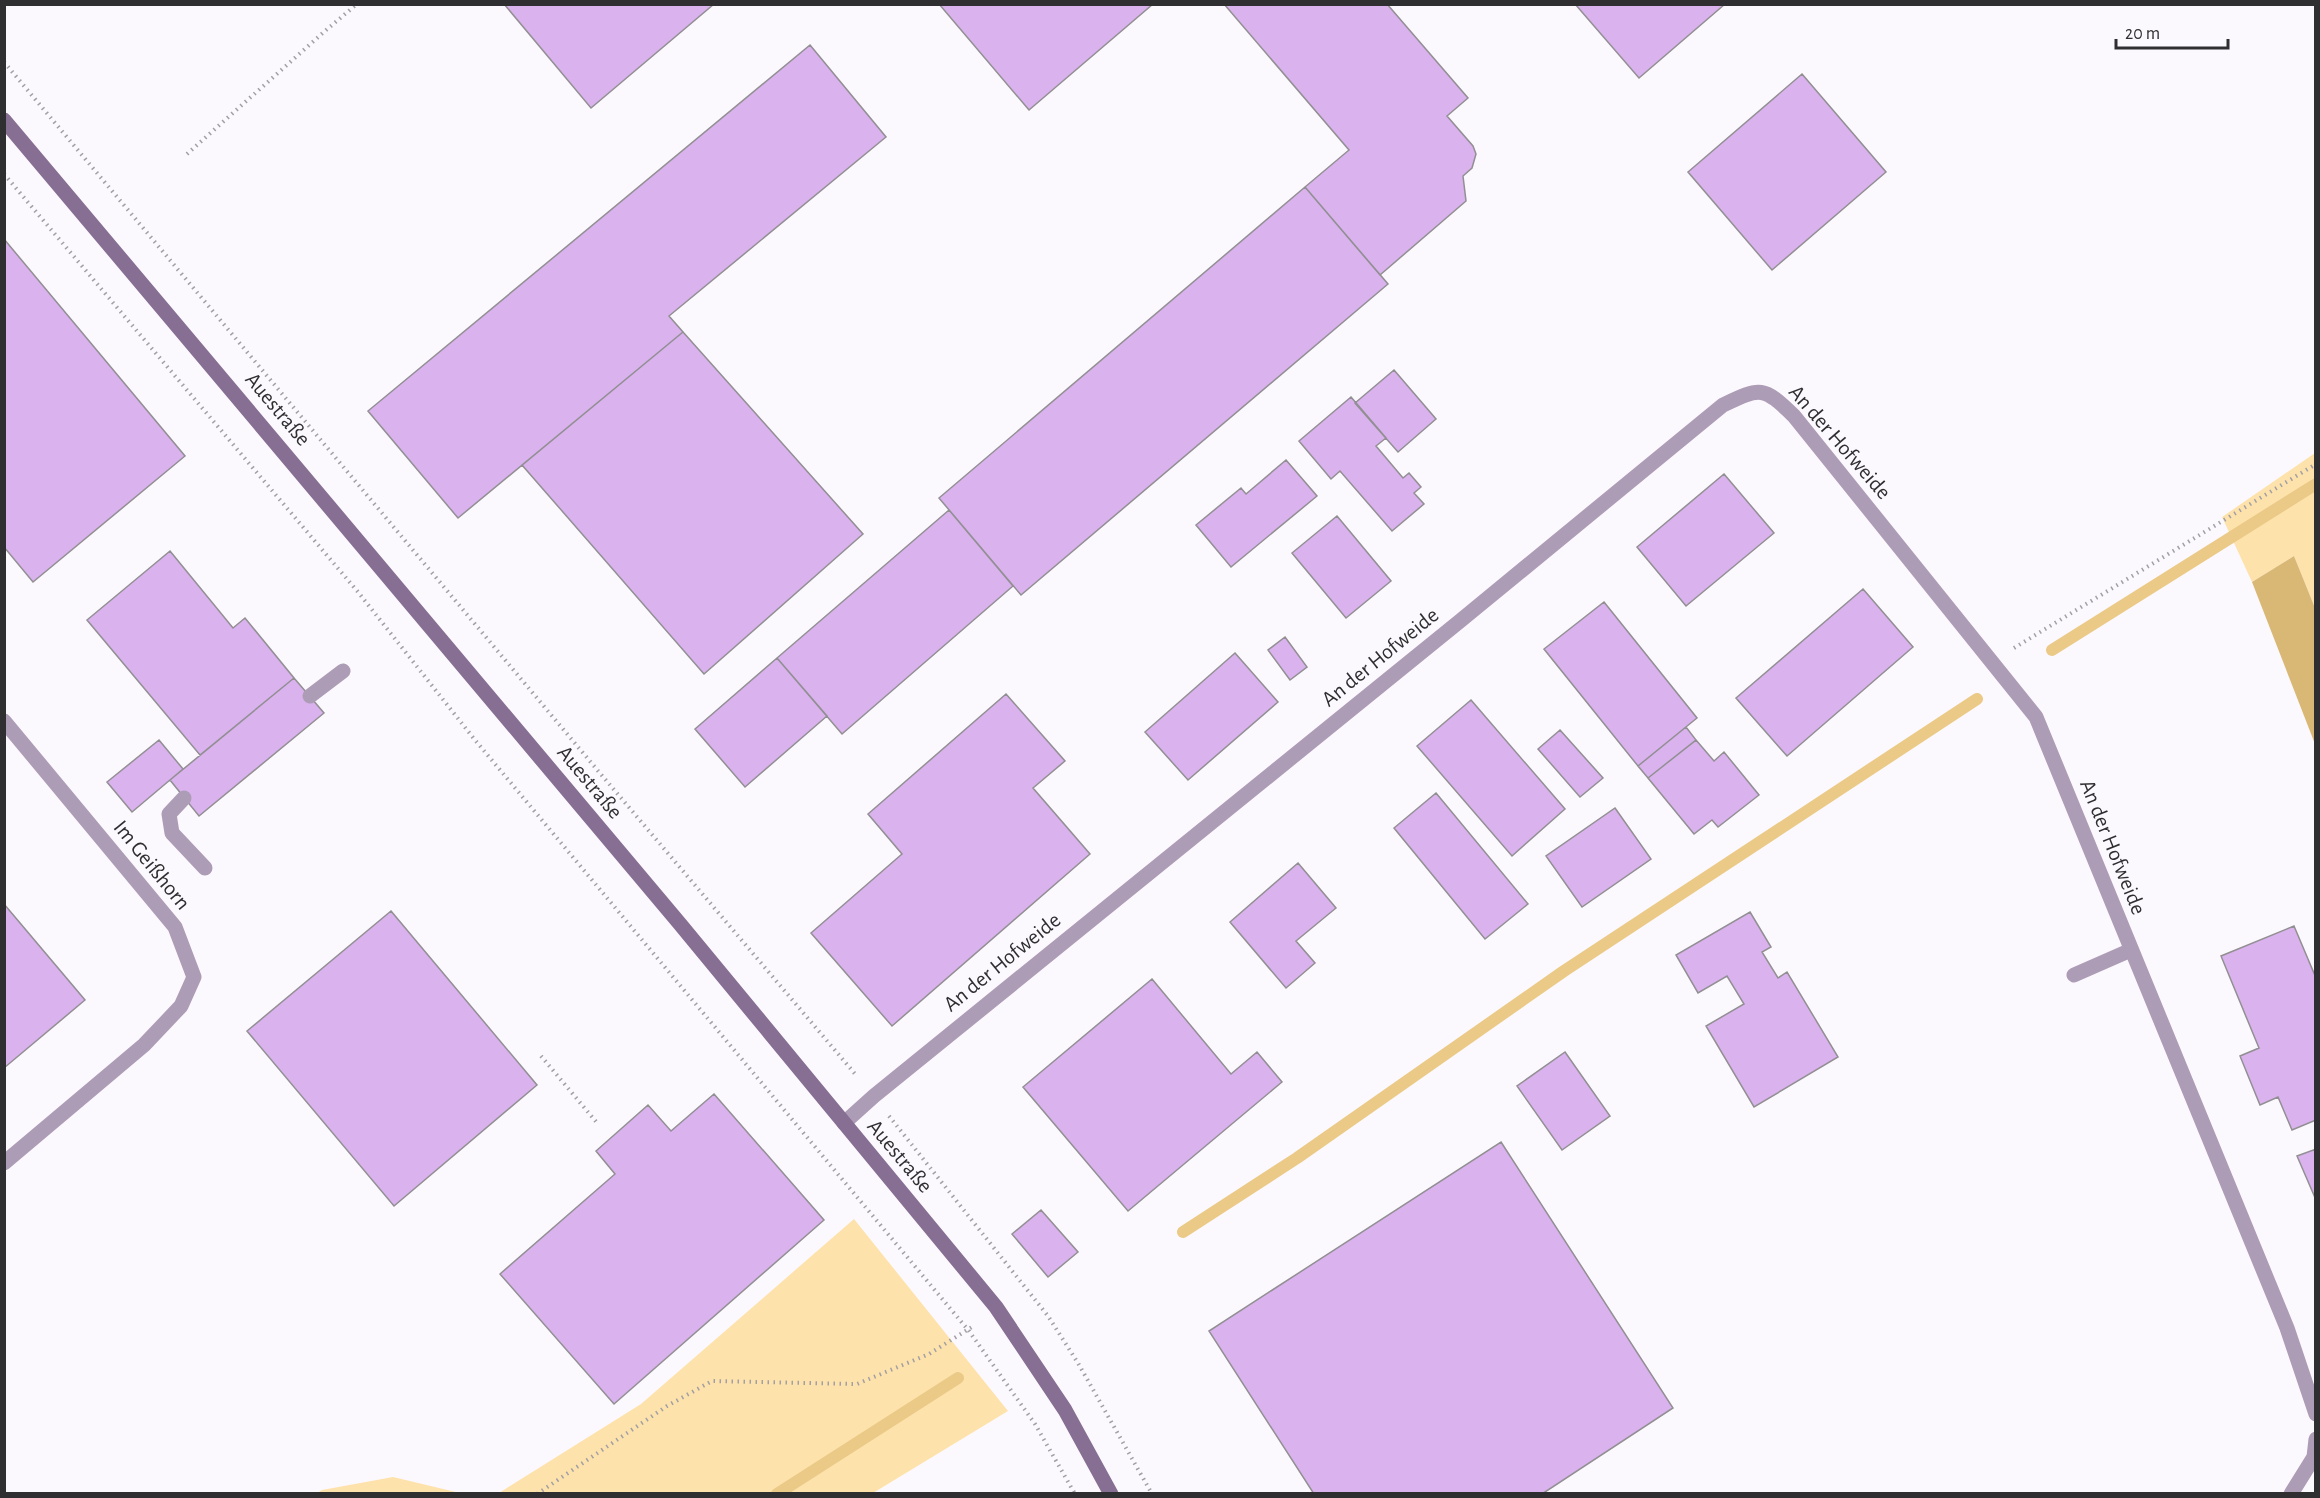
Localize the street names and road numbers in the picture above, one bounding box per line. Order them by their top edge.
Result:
street label: Auestraße [241,368,315,450]
street label: An der Hofweide [1785,381,1895,503]
street label: An der Hofweide [1317,603,1443,711]
street label: Auestraße [553,741,627,823]
street label: An der Hofweide [2076,776,2150,918]
street label: Im Geißhorn [109,816,195,914]
street label: An der Hofweide [939,908,1065,1016]
street label: Auestraße [863,1115,937,1197]

